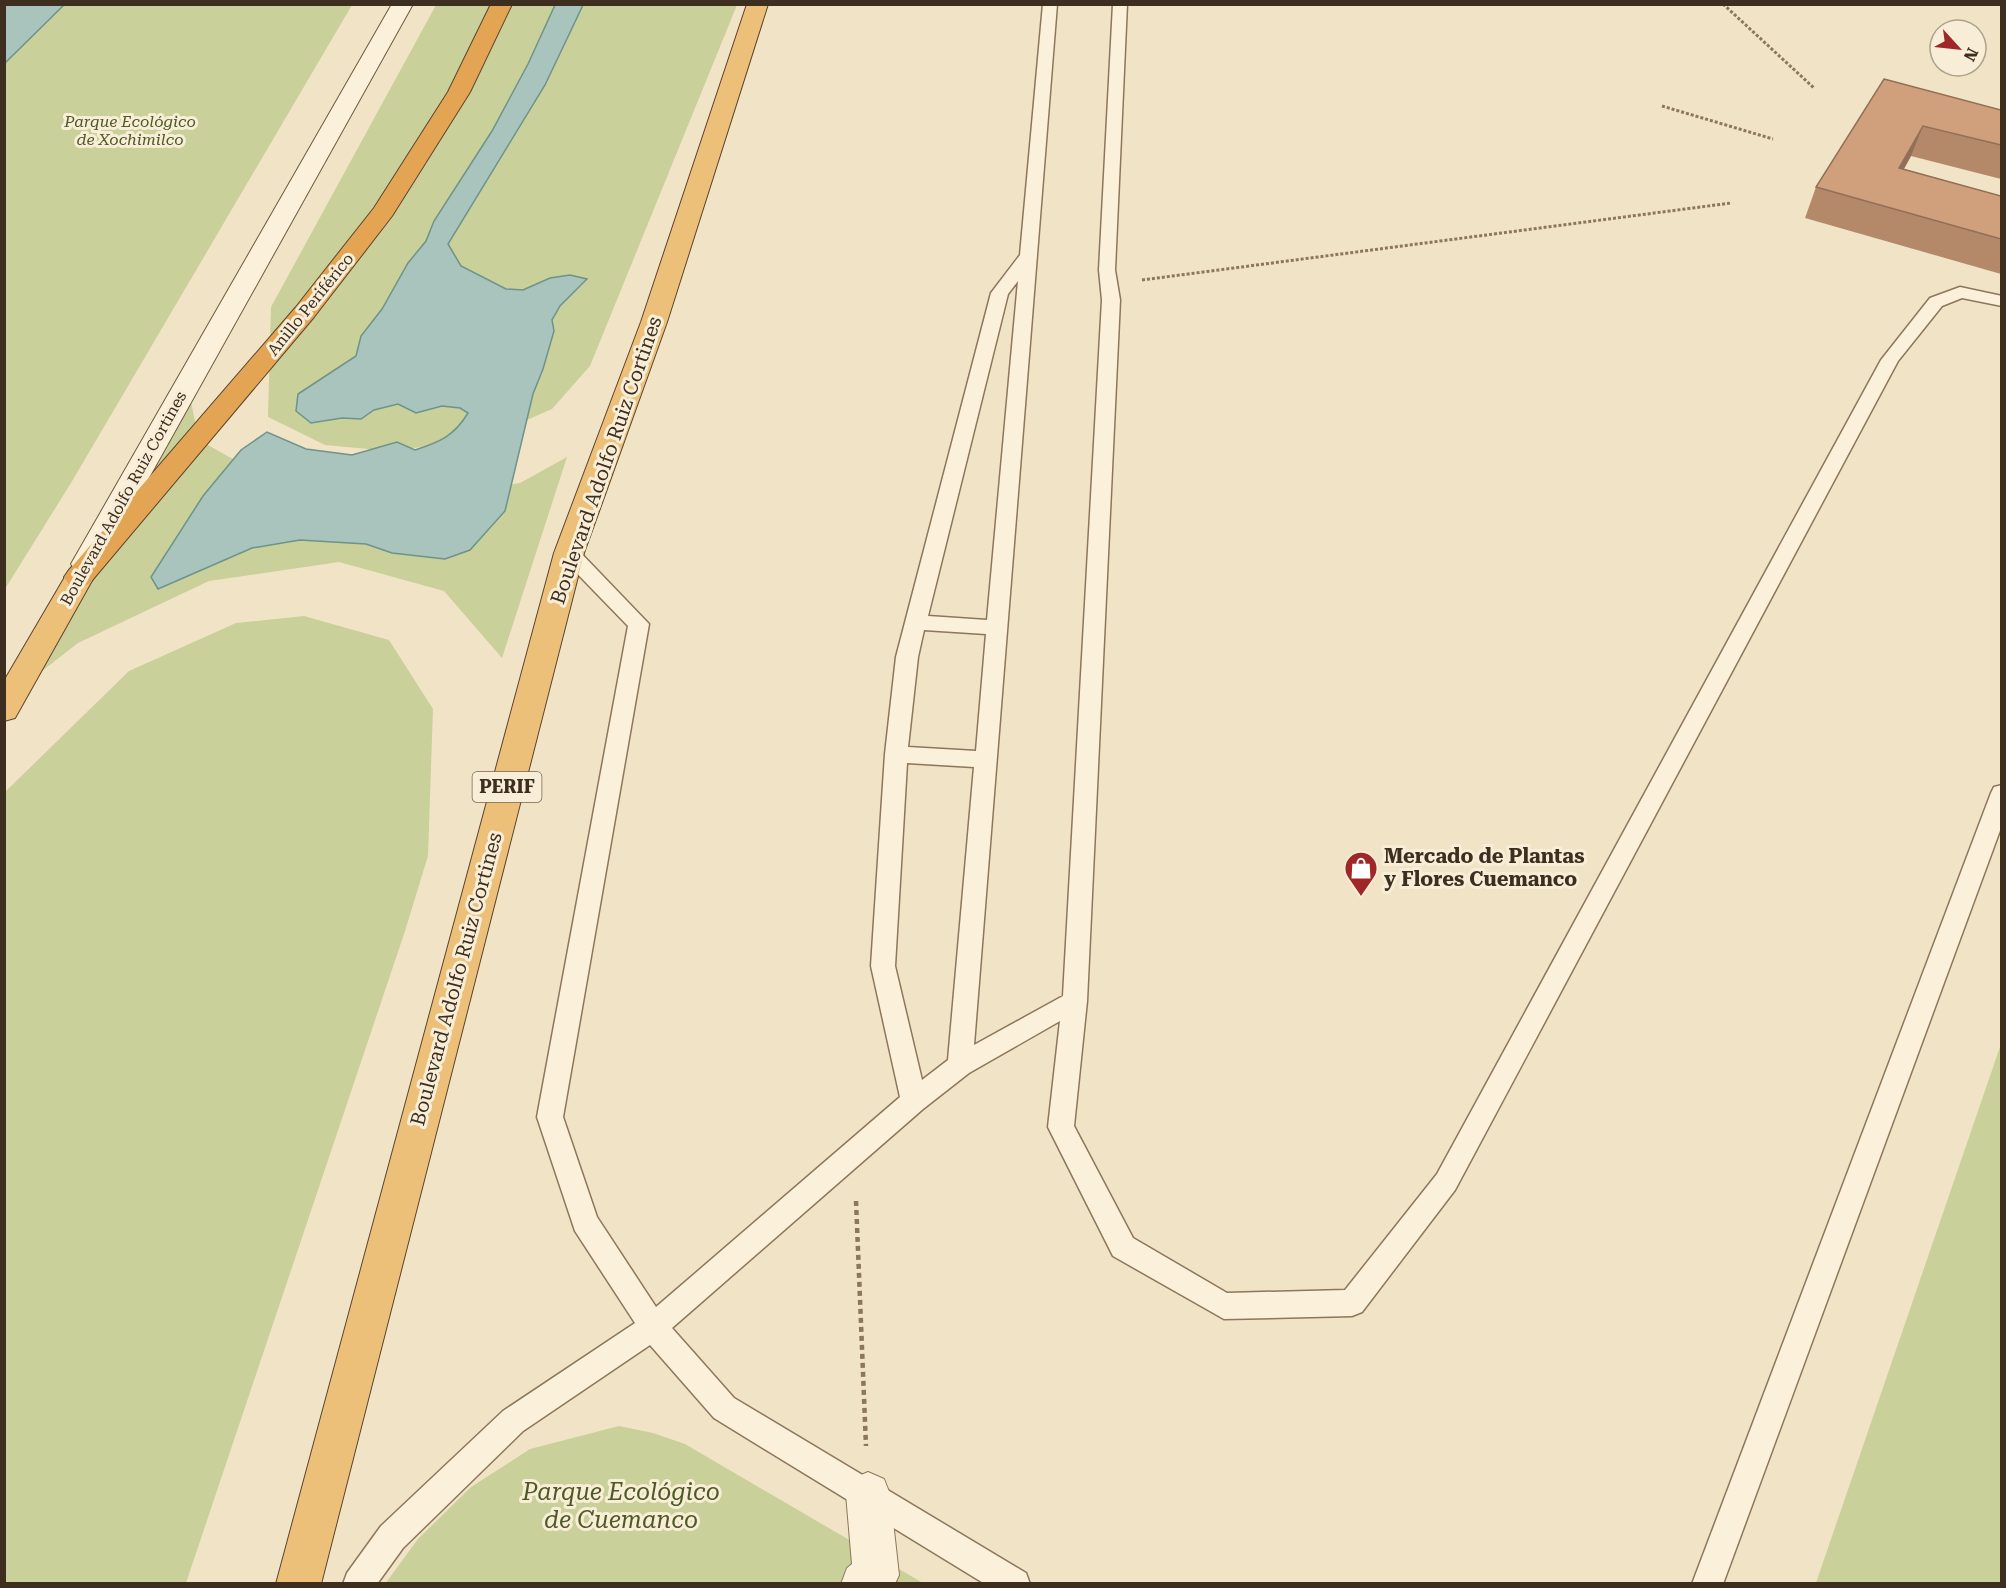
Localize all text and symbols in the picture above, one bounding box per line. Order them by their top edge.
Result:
north arrow [1928,18,1988,78]
text: N [1960,45,1982,64]
park label: Parque Ecológico de Xochimilco [63,112,196,149]
street label: Anillo Periférico [263,249,358,359]
street label: Boulevard Adolfo Ruiz Cortines [545,313,667,607]
street label: Boulevard Adolfo Ruiz Cortines [56,387,191,609]
road number: PERIF [472,772,542,802]
street label: Boulevard Adolfo Ruiz Cortines [405,830,507,1128]
place label: Mercado de Plantas y Flores Cuemanco [1384,844,1585,891]
shop icon: Mercado de Plantas y Flores Cuemanco [1343,850,1379,897]
park label: Parque Ecológico de Cuemanco [521,1478,720,1534]

